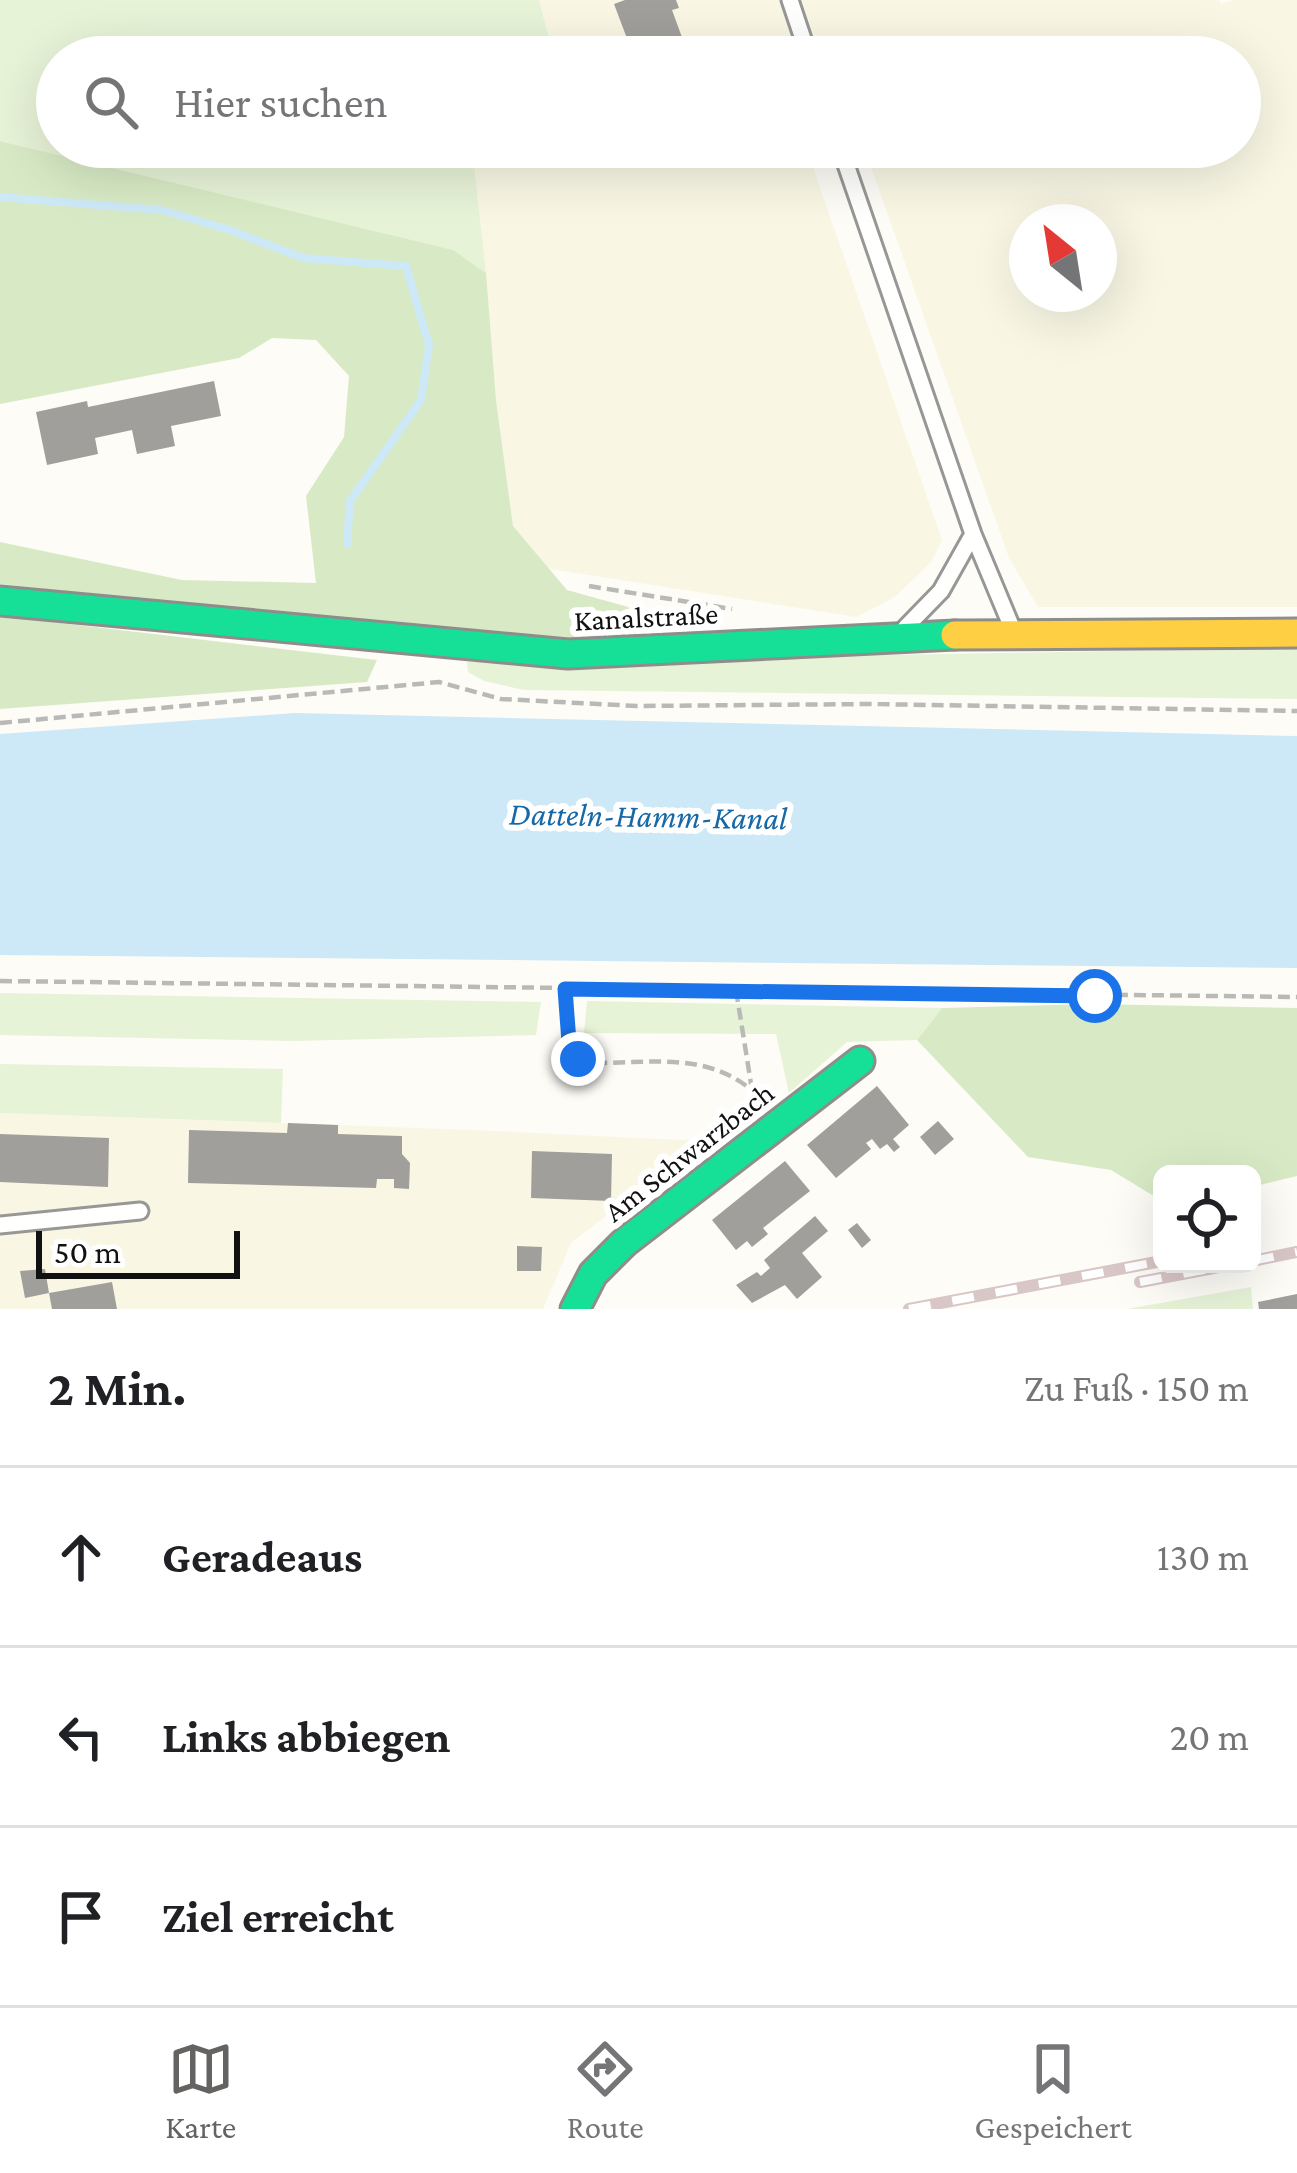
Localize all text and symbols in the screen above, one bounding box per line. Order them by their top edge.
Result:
search box [36,36,1261,168]
icon: search [78,69,144,135]
text: Hier suchen [174,77,388,127]
north arrow [1009,204,1117,312]
street label: Kanalstraße [573,596,719,637]
water label: Datteln-Hamm-Kanal [509,795,788,836]
route start [1068,969,1122,1023]
route end [551,1032,605,1086]
street label: Am Schwarzbach [597,1075,780,1228]
map controls [1153,1165,1261,1273]
button: locate [1153,1165,1261,1273]
scale bar [36,1225,240,1278]
text: 50 m [54,1233,121,1270]
text: 2 Min. [48,1359,186,1416]
text: Zu Fuß · 150 m [1024,1366,1249,1409]
icon: ahead [48,1524,114,1590]
text: Geradeaus [162,1532,362,1582]
text: 130 m [1157,1535,1249,1578]
icon: left [48,1704,114,1770]
text: Links abbiegen [162,1712,450,1762]
text: 20 m [1170,1715,1249,1758]
icon: arrive [48,1884,114,1950]
text: Ziel erreicht [162,1892,394,1942]
tab: Karte [165,2036,236,2145]
tab: Route [567,2036,644,2145]
tab: Gespeichert [974,2036,1132,2145]

